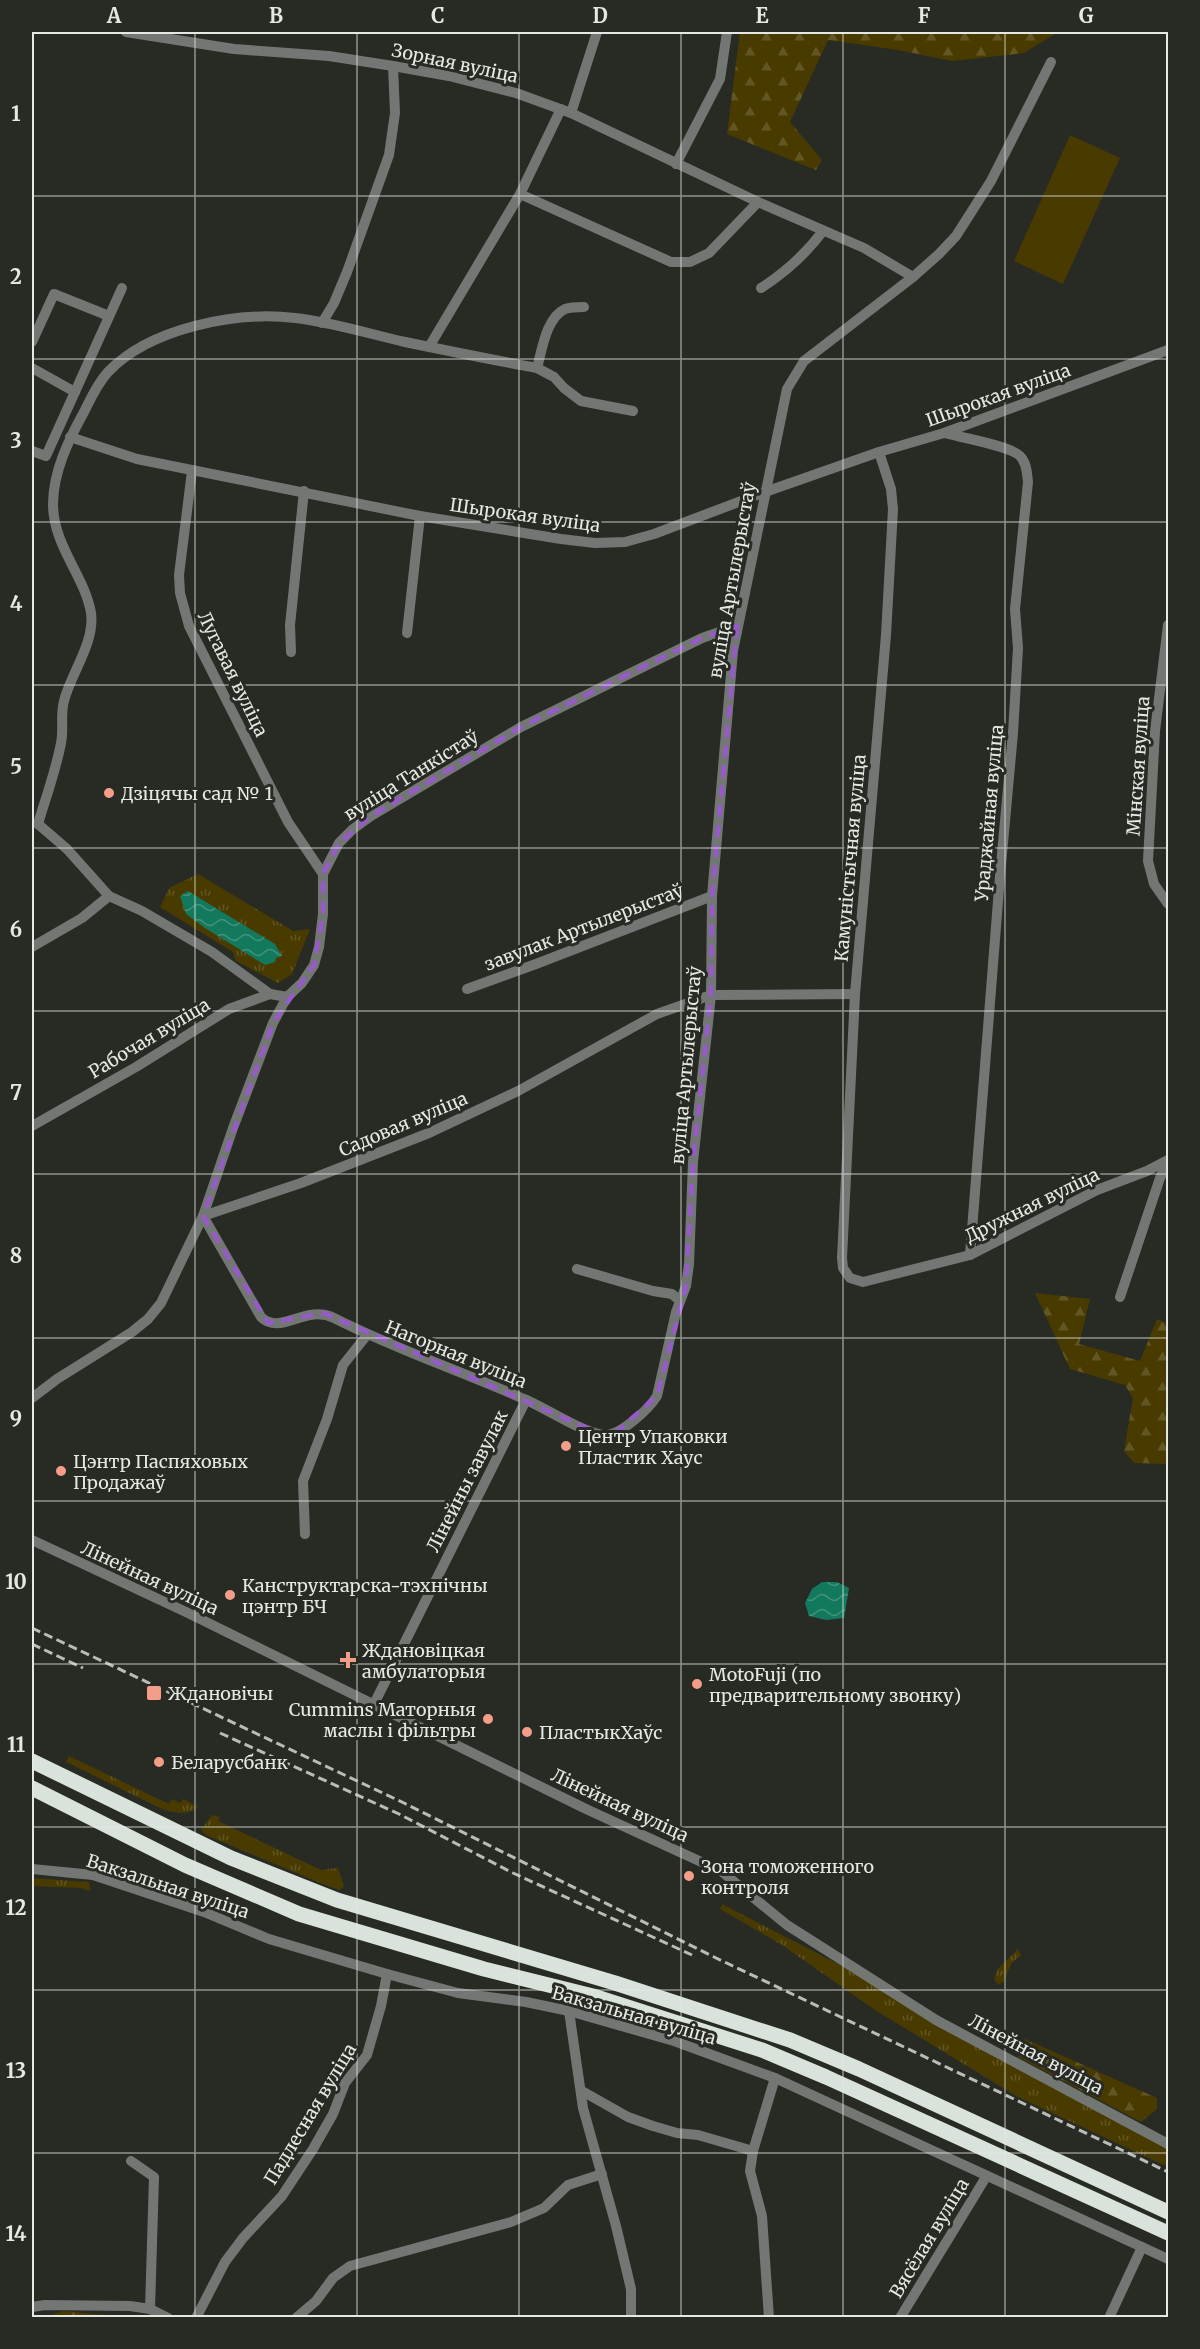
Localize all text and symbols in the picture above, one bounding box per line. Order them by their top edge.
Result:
text: A [106,3,122,28]
text: B [269,3,283,28]
text: C [431,3,445,28]
text: D [592,3,608,28]
text: E [755,3,769,28]
text: F [918,3,931,28]
text: G [1079,3,1094,28]
street label: Зорная вуліца [390,38,521,88]
text: 1 [11,101,21,126]
text: 2 [10,264,22,289]
street label: Шырокая вуліца [923,358,1074,432]
text: 3 [10,428,22,453]
street label: вуліца Артылерыстаў [703,480,761,680]
street label: Шырокая вуліца [448,493,602,537]
text: 4 [10,591,23,616]
street label: Лугавая вуліца [193,608,273,741]
street label: Мінская вуліца [1122,695,1154,837]
street label: Ураджайная вуліца [970,723,1008,904]
street label: вуліца Танкістаў [340,724,483,826]
street label: Камуністычная вуліца [829,753,871,963]
text: 5 [10,754,22,779]
place label: Дзіцячы сад № 1 [121,782,273,805]
marker: Дзіцячы сад № 1 [102,786,116,800]
street label: завулак Артылерыстаў [481,878,687,976]
text: 6 [10,917,22,942]
street label: вуліца Артылерыстаў [666,964,706,1165]
street label: Рабочая вуліца [84,993,214,1083]
text: 7 [10,1080,22,1105]
street label: Садовая вуліца [335,1086,471,1162]
street label: Дружная вуліца [961,1162,1103,1247]
text: 8 [10,1243,22,1268]
street label: Нагорная вуліца [382,1315,531,1393]
text: 9 [10,1406,22,1431]
street label: Лінейны завулак [421,1406,513,1556]
place label: Центр Упаковки Пластик Хаус [578,1425,728,1469]
marker: Центр Упаковки Пластик Хаус [559,1439,573,1453]
place label: Цэнтр Паспяховых Продажаў [73,1450,248,1494]
marker: Цэнтр Паспяховых Продажаў [54,1464,68,1478]
street label: Лінейная вуліца [78,1536,223,1620]
text: 10 [5,1569,27,1594]
place label: Канструктарска-тэхнічны цэнтр БЧ [242,1574,488,1618]
marker: Канструктарска-тэхнічны цэнтр БЧ [223,1588,237,1602]
place label: Ждановіцкая амбулаторыя [362,1639,486,1683]
marker: Ждановіцкая амбулаторыя [339,1651,357,1669]
place label: MotoFuji (по предварительному звонку) [709,1663,961,1707]
marker: MotoFuji (по предварительному звонку) [690,1677,704,1691]
place label: Ждановічы [168,1682,273,1705]
marker: Ждановічы [145,1684,163,1702]
place label: Cummins Маторныя маслы і фільтры [289,1698,476,1742]
marker: Cummins Маторныя маслы і фільтры [481,1712,495,1726]
place label: ПластыкХаўс [539,1721,662,1744]
marker: ПластыкХаўс [520,1725,534,1739]
text: 11 [7,1732,25,1757]
place label: Беларусбанк [171,1751,289,1774]
marker: Беларусбанк [152,1755,166,1769]
street label: Лінейная вуліца [548,1763,693,1847]
street label: Вакзальная вуліца [84,1849,253,1923]
place label: Зона томоженного контроля [701,1855,874,1899]
marker: Зона томоженного контроля [682,1869,696,1883]
text: 12 [6,1895,27,1920]
street label: Вакзальная вуліца [549,1981,719,2050]
street label: Лінейная вуліца [965,2009,1107,2099]
street label: Падлесная вуліца [259,2039,361,2189]
text: 13 [6,2058,26,2083]
street label: Вясёлая вуліца [884,2174,974,2302]
text: 14 [6,2221,27,2246]

